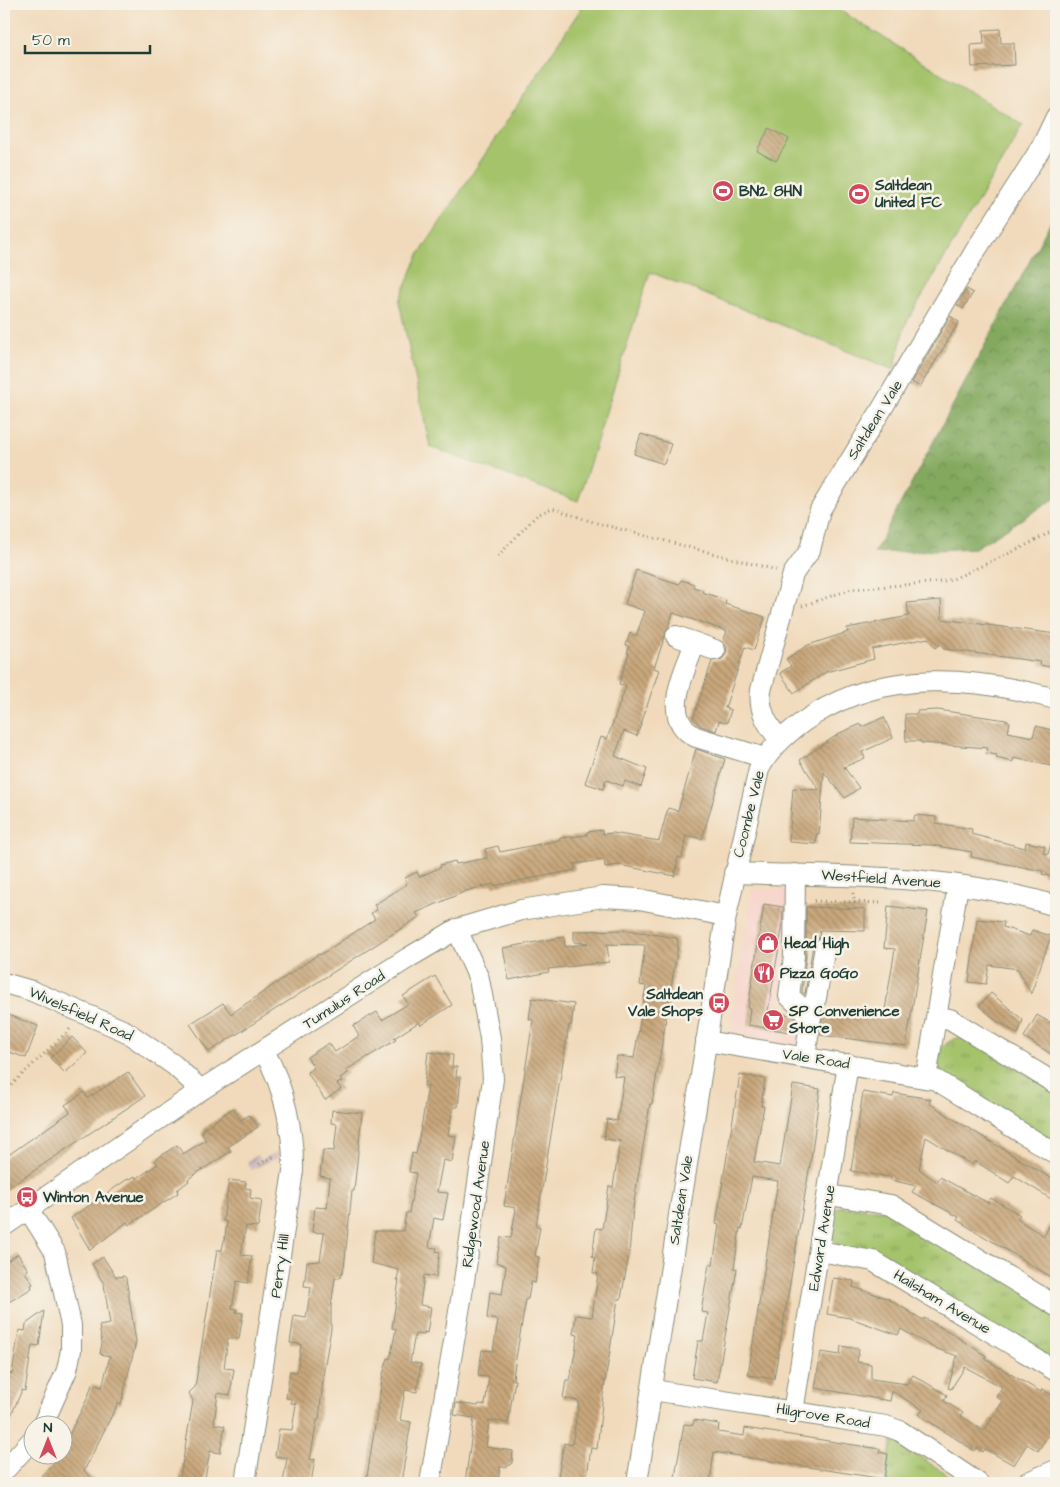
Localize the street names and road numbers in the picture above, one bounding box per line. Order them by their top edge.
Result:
street label: Saltdean Vale [842,376,908,464]
street label: Coombe Vale [728,768,770,860]
street label: Westfield Avenue [820,864,942,894]
street label: Tumulus Road [299,965,389,1034]
street label: Wivelsfield Road [26,982,137,1046]
street label: Vale Road [781,1043,852,1075]
street label: Ridgewood Avenue [457,1139,496,1269]
street label: Saltdean Vale [664,1154,698,1246]
street label: Edward Avenue [803,1183,841,1293]
street label: Perry Hill [265,1233,296,1300]
street label: Hailsham Avenue [889,1265,995,1339]
street label: Hilgrove Road [775,1398,872,1435]

